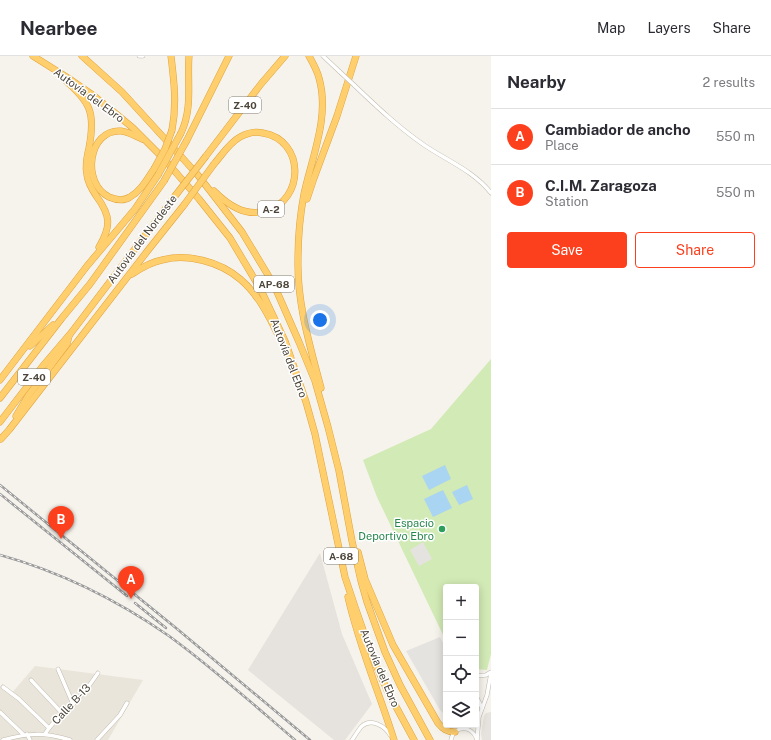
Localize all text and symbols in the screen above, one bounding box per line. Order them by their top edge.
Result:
text: Nearbee [20,17,98,39]
text: Map [597,20,625,36]
text: Layers [647,20,691,36]
text: Share [713,20,751,36]
street label: Autovía del Ebro [52,66,126,124]
text: Nearby [507,72,566,92]
text: 2 results [703,75,755,90]
road number: Z-40 [229,97,261,113]
text: Cambiador de ancho [545,121,691,138]
text: A [515,129,525,144]
text: 550 m [716,129,755,144]
text: Place [545,138,579,153]
text: C.I.M. Zaragoza [545,177,657,194]
text: B [516,185,524,200]
text: 550 m [716,185,755,200]
street label: Autovía del Nordeste [105,193,179,285]
text: Station [545,194,589,209]
road number: A-2 [258,201,284,217]
button: Save [507,232,627,268]
button: Share [635,232,755,268]
road number: AP-68 [254,276,294,292]
your location [310,310,330,330]
street label: Autovía del Ebro [268,317,310,399]
road number: Z-40 [18,369,50,385]
pin: B [48,506,74,539]
place label: Espacio Deportivo Ebro [358,517,434,542]
marker: Espacio Deportivo Ebro [437,524,447,534]
road number: A-68 [324,548,358,564]
pin: A [118,566,144,599]
map controls [443,584,479,728]
button: + [443,584,479,620]
button: − [443,620,479,656]
street label: Autovía del Ebro [358,627,402,709]
button: locate [443,656,479,692]
street label: Calle B-13 [49,681,93,727]
button: layers [443,692,479,728]

